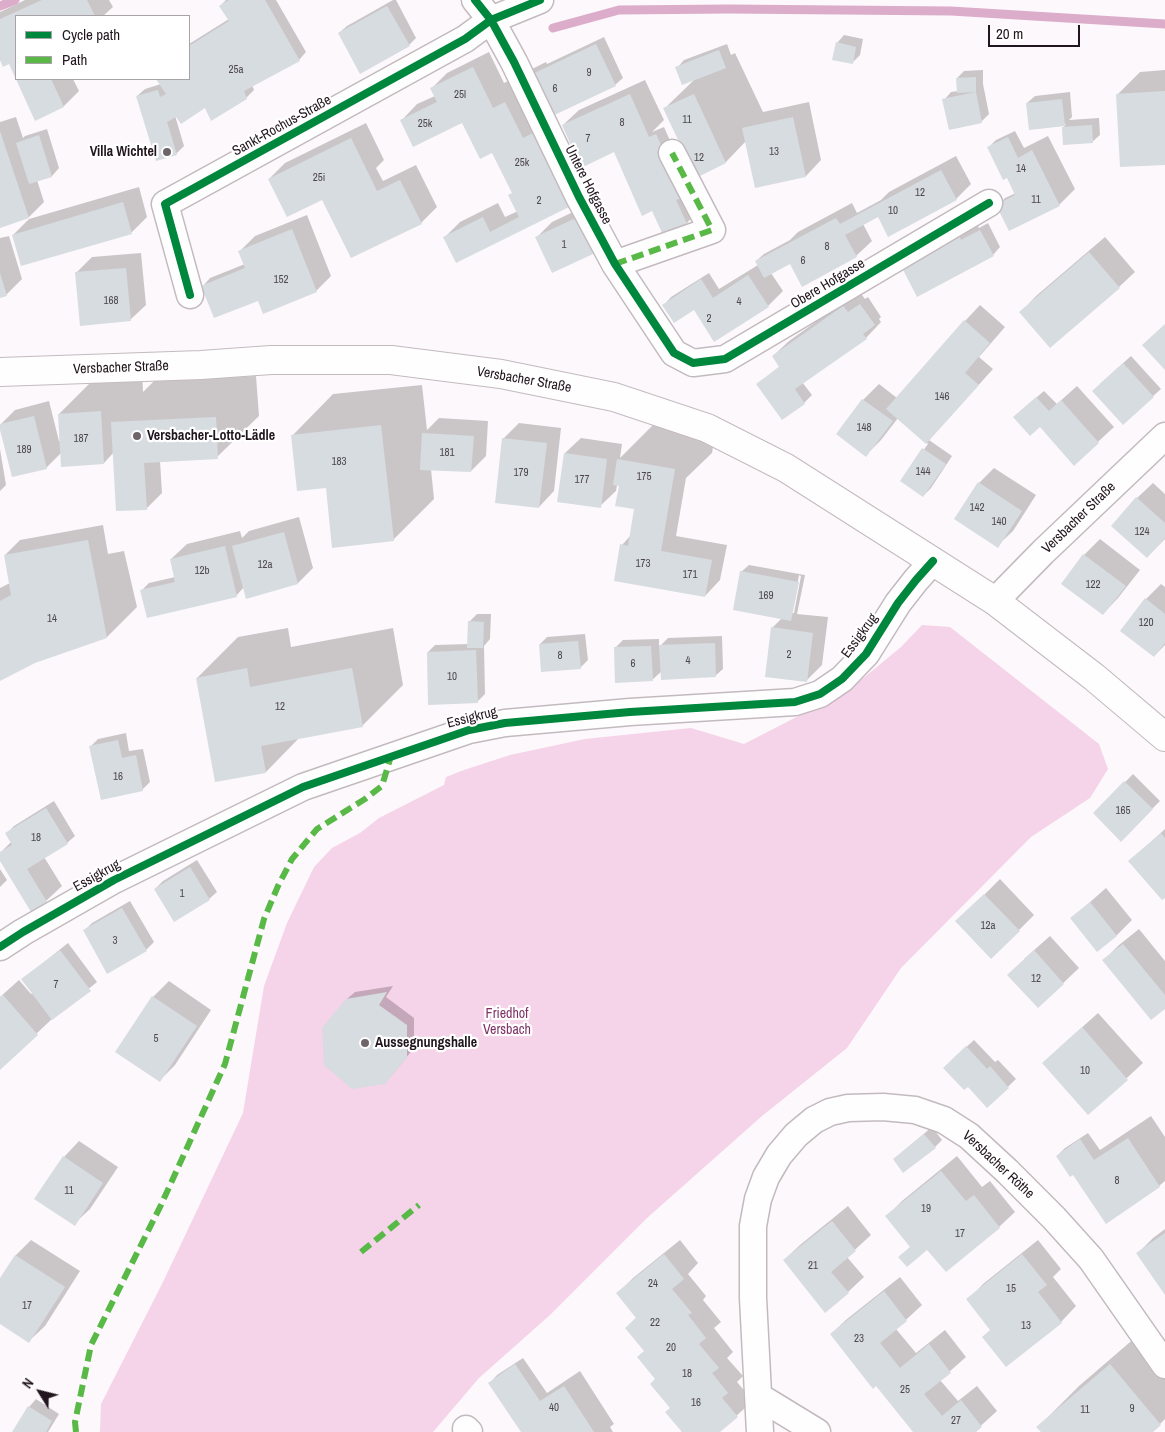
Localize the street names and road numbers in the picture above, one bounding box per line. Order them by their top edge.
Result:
street label: Sankt-Rochus-Straße [230,92,334,160]
street label: Untere Hofgasse [561,143,615,227]
street label: Obere Hofgasse [788,255,868,313]
street label: Versbacher Straße [73,358,169,378]
street label: Versbacher Straße [475,363,573,397]
street label: Versbacher Straße [1039,479,1119,557]
street label: Essigkrug [838,610,882,662]
street label: Essigkrug [445,704,499,732]
street label: Essigkrug [71,856,123,896]
street label: Versbacher Röthe [959,1128,1037,1202]

